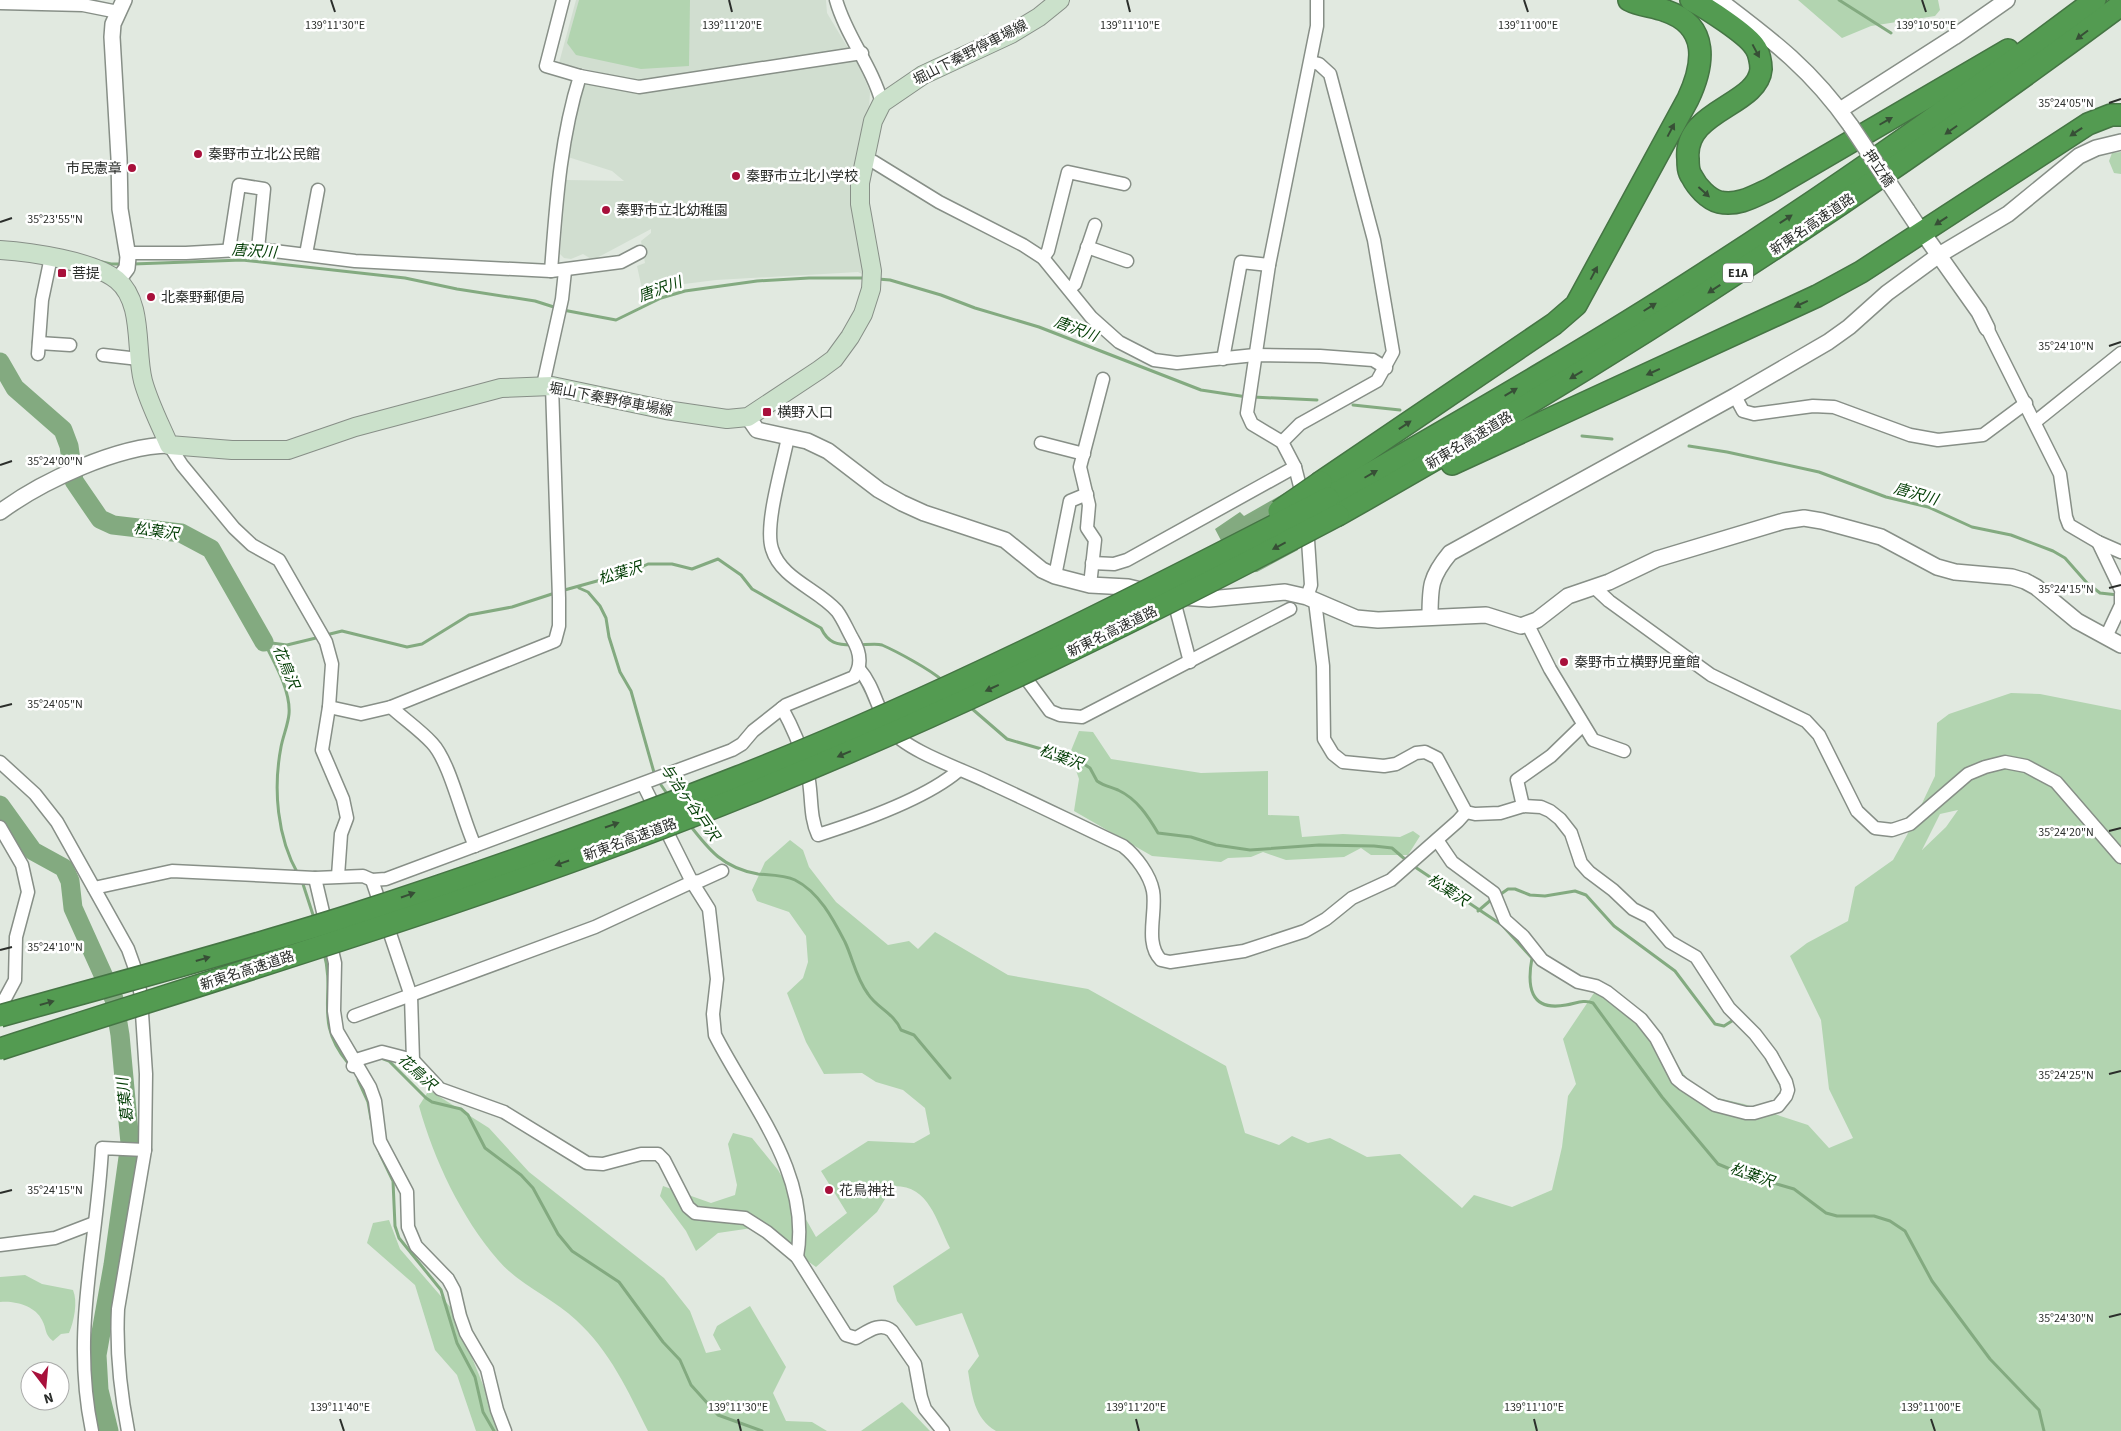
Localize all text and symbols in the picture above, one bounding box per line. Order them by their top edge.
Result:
street label: 堀山下秦野停車場線 [910,15,1031,90]
text: 139°11'30"E [305,17,365,34]
text: 139°11'20"E [702,17,762,34]
text: 139°11'10"E [1100,17,1160,34]
text: 139°11'00"E [1498,17,1558,34]
text: 139°10'50"E [1896,17,1956,34]
one-way arrow [2076,29,2089,40]
one-way arrow [1752,44,1760,58]
text: 35°24'05"N [2038,95,2094,112]
one-way arrow [1879,117,1892,126]
one-way arrow [1667,123,1675,138]
one-way arrow [1944,125,1957,135]
one-way arrow [2069,127,2083,137]
place label: 秦野市立北公民館 [208,145,320,165]
street label: 押立橋 [1858,146,1898,192]
marker: 秦野市立北公民館 [192,148,204,160]
place label: 市民憲章 [66,159,122,179]
marker: 市民憲章 [126,162,138,174]
place label: 秦野市立北小学校 [746,167,858,187]
marker: 秦野市立北小学校 [730,170,742,182]
one-way arrow [1697,186,1710,197]
street label: 新東名高速道路 [1766,189,1859,261]
place label: 秦野市立北幼稚園 [616,201,728,221]
marker: 秦野市立北幼稚園 [600,204,612,216]
text: 35°23'55"N [27,211,83,228]
one-way arrow [1780,214,1793,224]
one-way arrow [1934,216,1947,226]
water label: 唐沢川 [231,239,279,264]
place label: 菩提 [72,264,100,284]
road number: E1A [1723,264,1753,282]
one-way arrow [1590,266,1598,281]
marker: 菩提 [56,267,68,279]
water label: 唐沢川 [635,271,687,307]
one-way arrow [1707,284,1720,293]
place label: 北秦野郵便局 [161,288,245,308]
marker: 北秦野郵便局 [145,291,157,303]
one-way arrow [1794,300,1808,308]
one-way arrow [1643,303,1656,312]
water label: 唐沢川 [1051,312,1102,348]
text: 35°24'10"N [2038,338,2094,355]
one-way arrow [1646,368,1660,376]
one-way arrow [1569,370,1583,380]
street label: 堀山下秦野停車場線 [547,378,675,422]
one-way arrow [1505,388,1518,397]
place label: 横野入口 [777,403,833,423]
marker: 横野入口 [761,406,773,418]
street label: 新東名高速道路 [1422,407,1517,475]
one-way arrow [1398,420,1411,430]
text: 35°24'00"N [27,453,83,470]
one-way arrow [1364,469,1377,478]
water label: 唐沢川 [1891,478,1942,511]
water label: 松葉沢 [132,518,182,545]
one-way arrow [1272,542,1286,550]
water label: 松葉沢 [596,556,647,590]
text: 35°24'15"N [2038,581,2094,598]
street label: 新東名高速道路 [1064,601,1161,662]
water label: 花鳥沢 [267,642,304,694]
place label: 秦野市立横野児童館 [1574,653,1700,673]
marker: 秦野市立横野児童館 [1558,656,1570,668]
one-way arrow [985,684,999,692]
text: 35°24'05"N [27,696,83,713]
water label: 松葉沢 [1036,740,1087,776]
one-way arrow [837,750,851,758]
water label: 与治ヶ谷戸沢 [655,759,725,847]
street label: 新東名高速道路 [581,814,680,866]
one-way arrow [604,820,619,828]
text: 35°24'20"N [2038,824,2094,841]
one-way arrow [554,859,569,867]
water label: 松葉沢 [1423,869,1474,913]
one-way arrow [401,891,416,898]
text: 35°24'10"N [27,939,83,956]
street label: 新東名高速道路 [198,946,297,996]
one-way arrow [196,954,211,962]
one-way arrow [39,999,54,1007]
water label: 花鳥沢 [393,1050,442,1097]
text: 35°24'25"N [2038,1067,2094,1084]
water label: 葛葉川 [112,1074,139,1124]
water label: 松葉沢 [1727,1158,1778,1193]
place label: 花鳥神社 [839,1181,895,1201]
text: 35°24'15"N [27,1182,83,1199]
marker: 花鳥神社 [823,1184,835,1196]
text: 35°24'30"N [2038,1310,2094,1327]
north arrow [20,1361,70,1411]
text: N [41,1387,56,1408]
text: 139°11'40"E [310,1399,370,1416]
text: 139°11'30"E [708,1399,768,1416]
text: 139°11'20"E [1106,1399,1166,1416]
text: 139°11'10"E [1504,1399,1564,1416]
text: 139°11'00"E [1901,1399,1961,1416]

